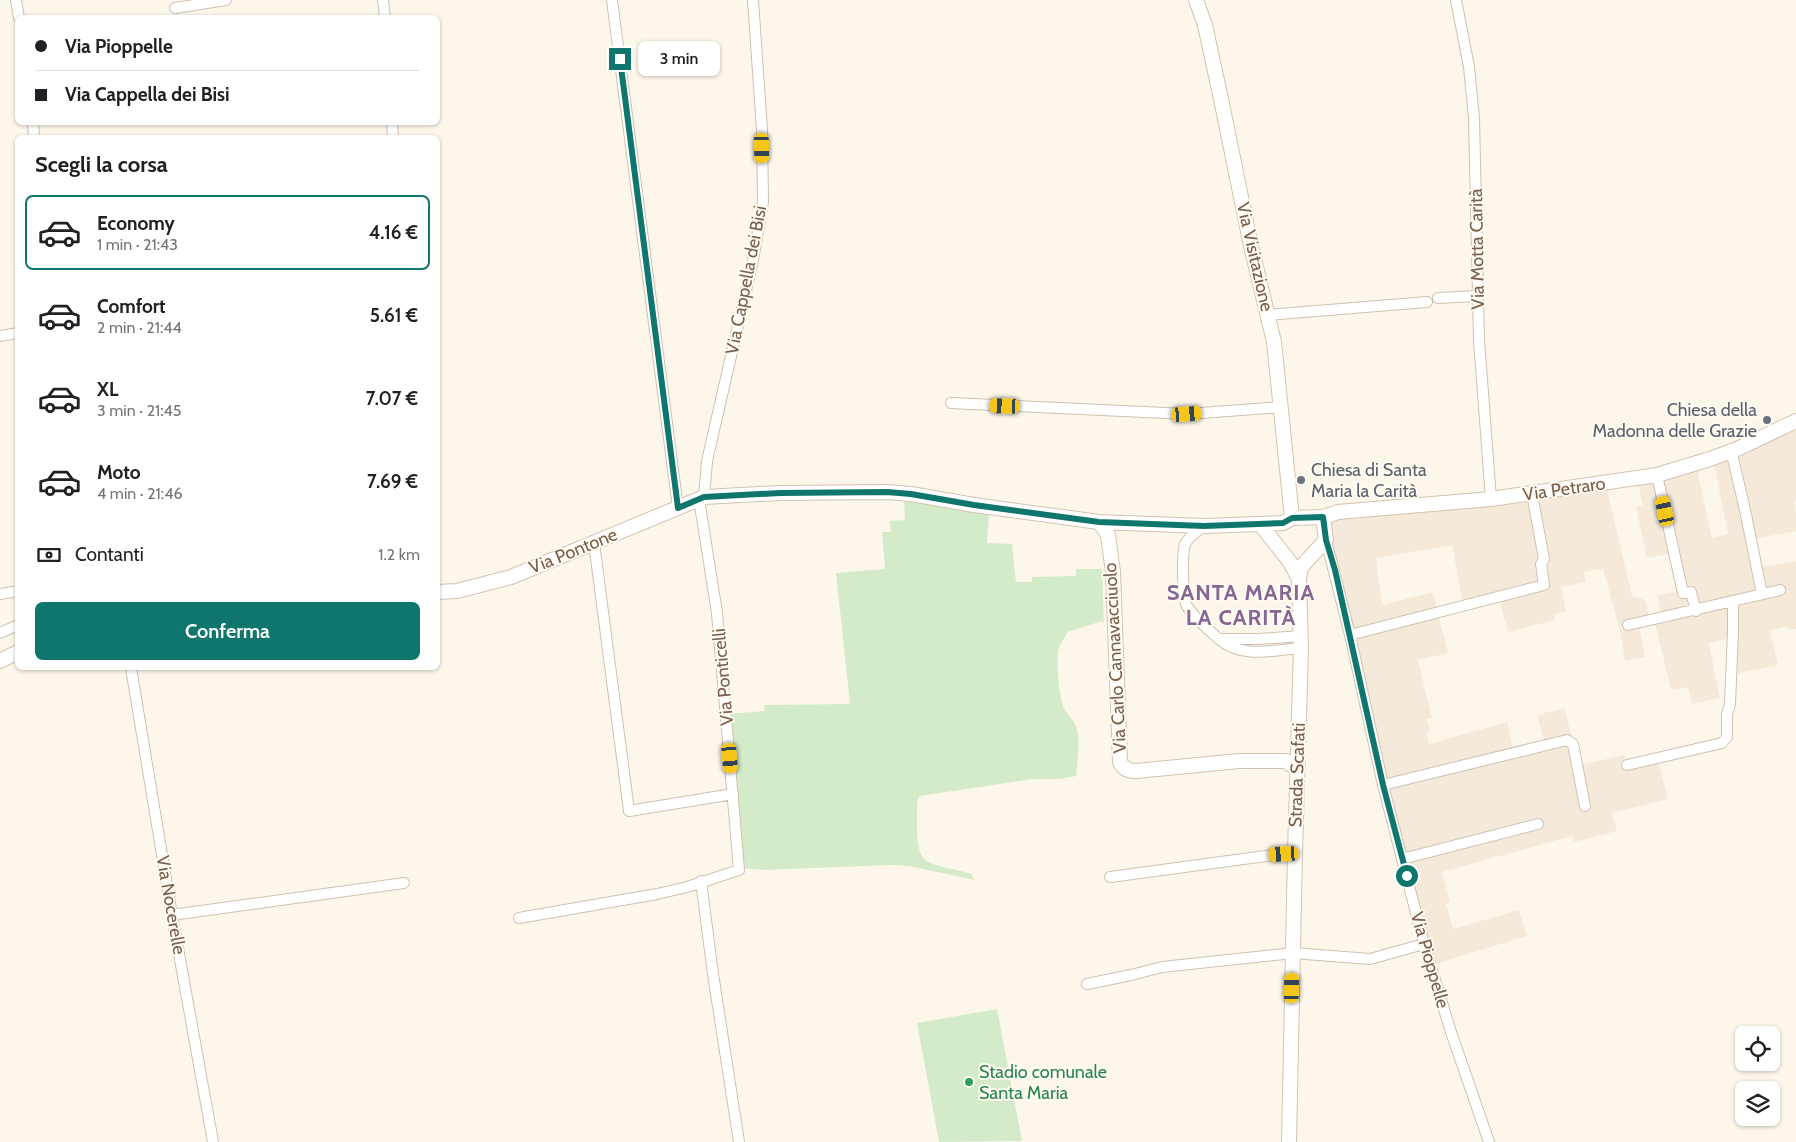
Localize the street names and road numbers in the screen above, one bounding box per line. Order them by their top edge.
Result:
street label: Via Motta Carità [1465,188,1489,310]
street label: Via Visitazione [1232,200,1278,314]
street label: Via Cappella dei Bisi [721,204,771,356]
street label: Via Petraro [1521,472,1607,506]
street label: Via Pontone [526,523,620,579]
street label: Via Carlo Cannavacciuolo [1099,562,1131,754]
street label: Via Ponticelli [708,627,738,727]
street label: Strada Scafati [1284,722,1310,828]
street label: Via Nocerelle [151,854,191,956]
street label: Via Pioppelle [1406,909,1454,1011]

